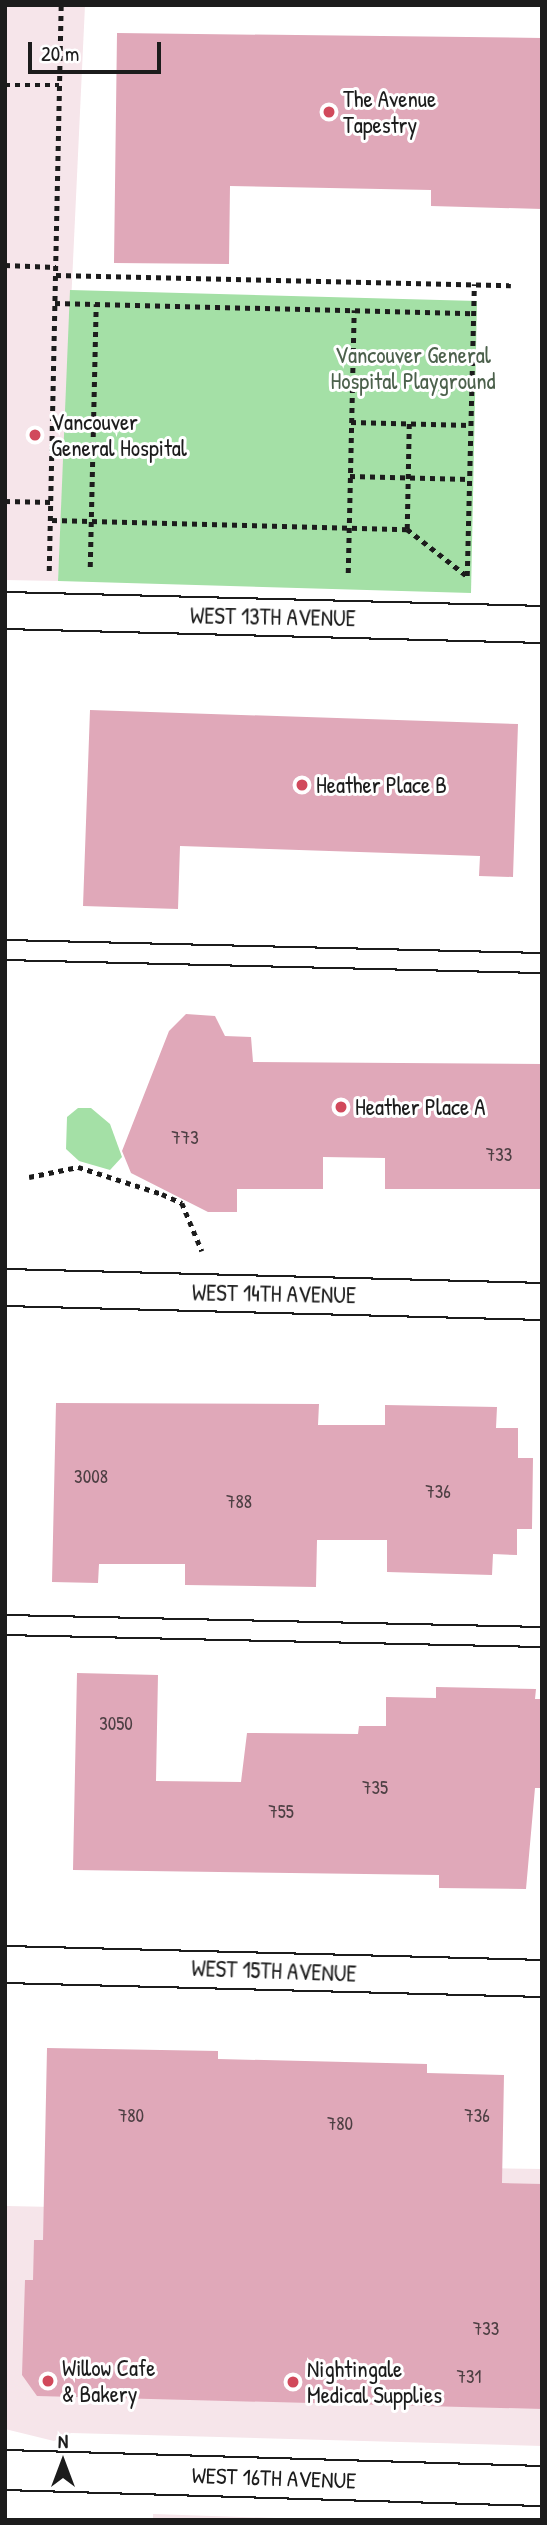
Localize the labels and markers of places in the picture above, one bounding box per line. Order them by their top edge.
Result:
place label: The Avenue Tapestry [343,85,436,139]
marker: The Avenue Tapestry [321,104,337,120]
place label: Vancouver General Hospital [51,408,187,462]
marker: Vancouver General Hospital [25,425,45,445]
place label: Heather Place B [316,771,447,799]
marker: Heather Place B [294,777,310,793]
place label: Heather Place A [355,1093,486,1121]
marker: Heather Place A [333,1099,349,1115]
place label: Willow Cafe & Bakery [62,2354,155,2408]
place label: Nightingale Medical Supplies [307,2355,442,2409]
marker: Willow Cafe & Bakery [40,2373,56,2389]
marker: Nightingale Medical Supplies [285,2374,301,2390]

